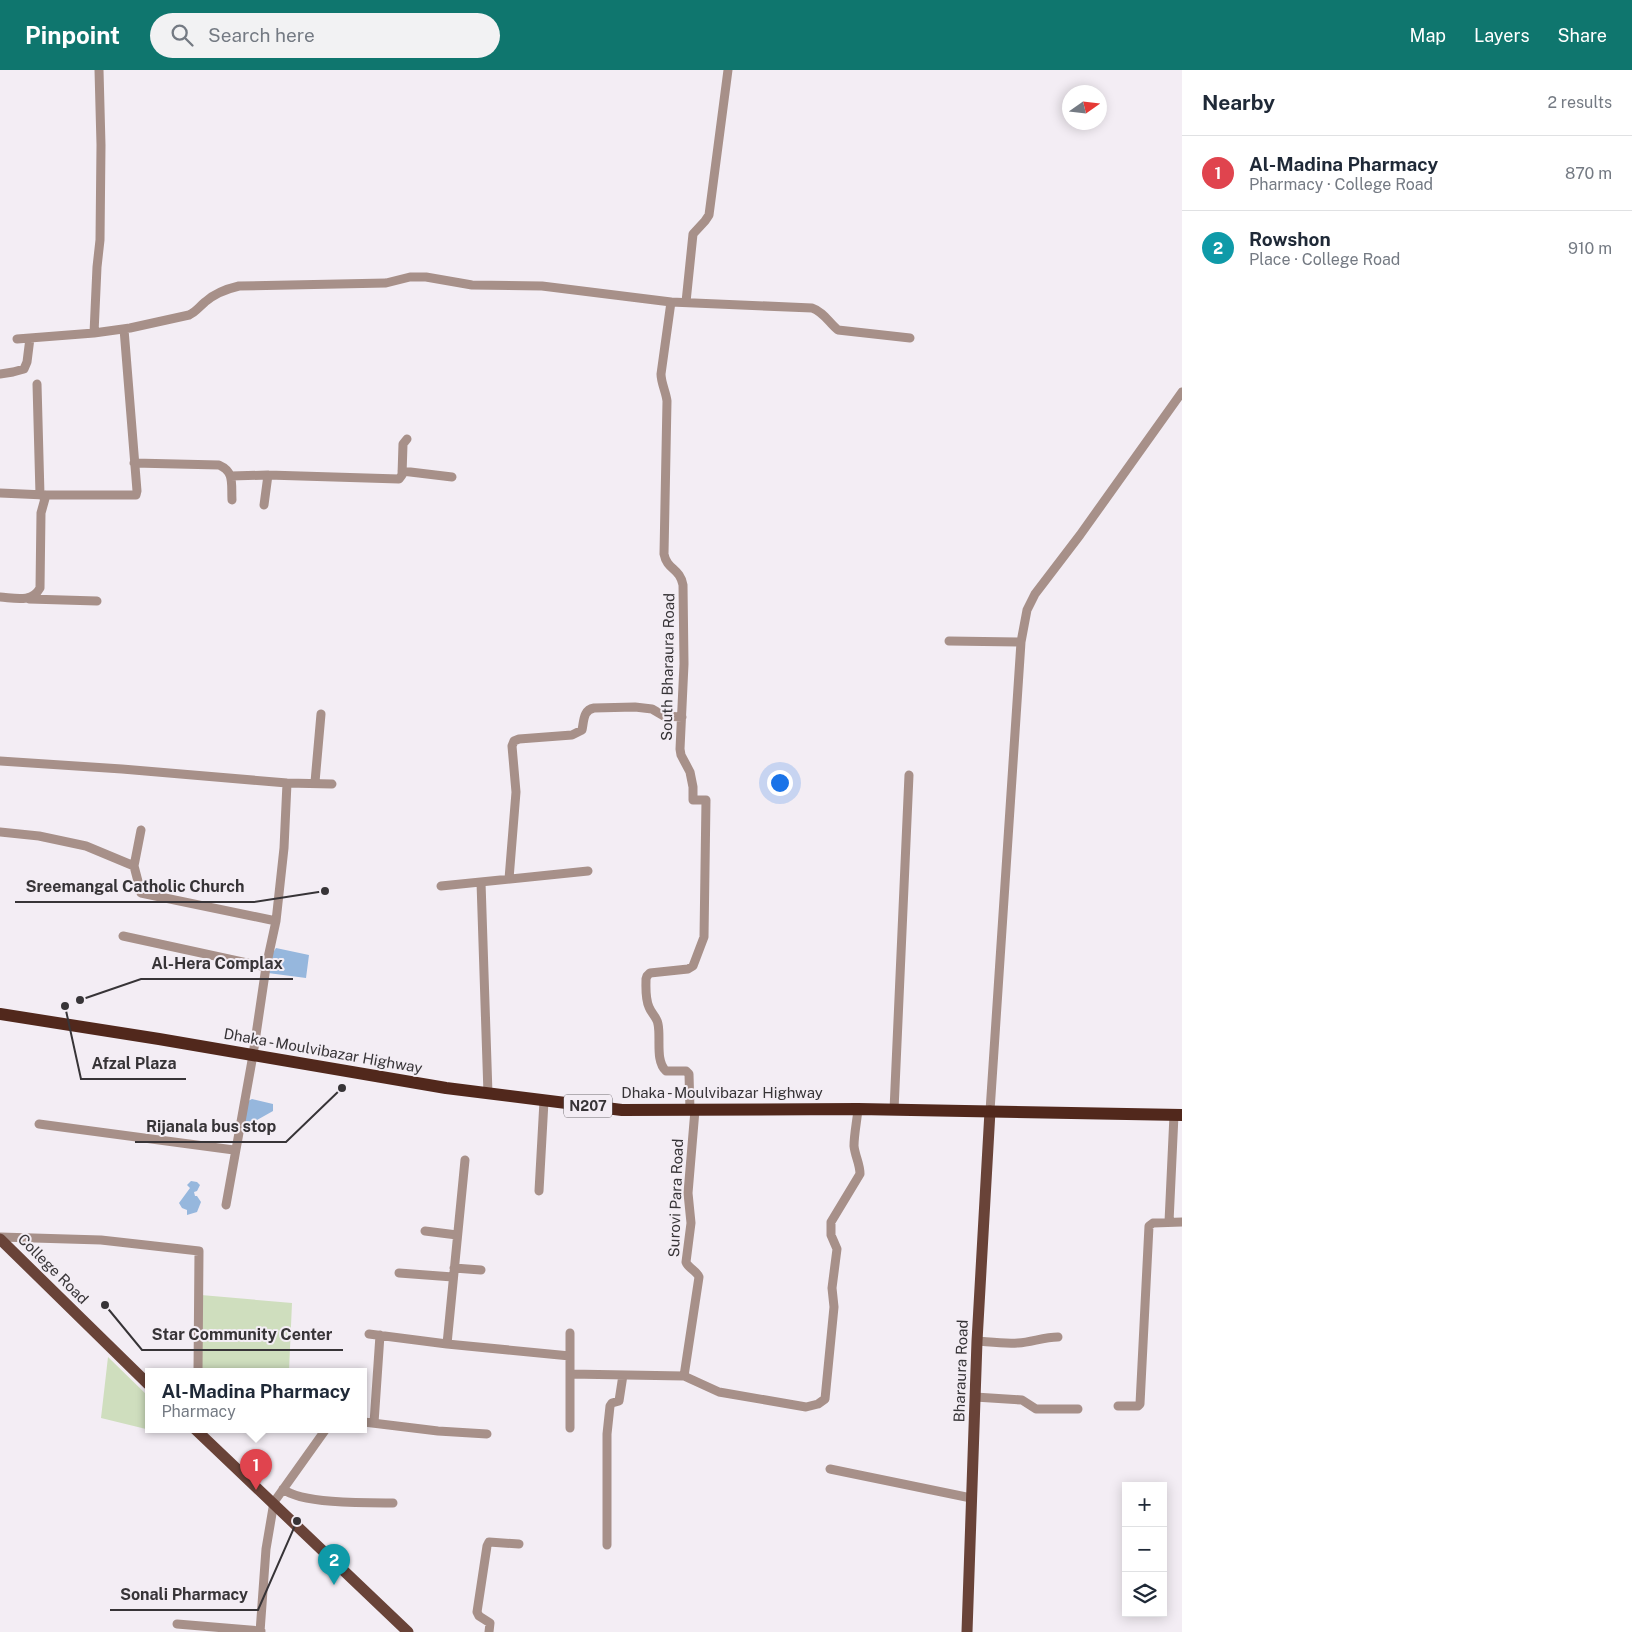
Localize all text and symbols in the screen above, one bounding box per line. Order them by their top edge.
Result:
search box [150,13,500,58]
text: Pinpoint [25,21,120,49]
icon: search [168,21,196,49]
text: Search here [208,24,315,46]
text: Map [1410,25,1446,46]
text: Layers [1474,25,1530,46]
text: Share [1558,25,1607,46]
north arrow [1062,85,1107,130]
text: Nearby [1202,90,1275,115]
text: 2 results [1547,93,1612,112]
text: Al-Madina Pharmacy [1249,153,1438,175]
text: 1 [1215,164,1221,183]
text: 870 m [1565,164,1612,183]
text: Pharmacy · College Road [1249,175,1433,194]
text: Rowshon [1249,228,1331,250]
text: 2 [1213,239,1223,258]
text: 910 m [1568,239,1612,258]
text: Place · College Road [1249,250,1400,269]
street label: South Bharaura Road [658,593,677,741]
your location [767,770,793,796]
callout: Sreemangal Catholic Church [15,871,254,902]
text: Sreemangal Catholic Church [25,877,245,896]
callout: Al-Hera Complax [141,948,293,979]
text: Al-Hera Complax [151,954,283,973]
street label: Dhaka - Moulvibazar Highway [222,1025,424,1076]
callout: Afzal Plaza [81,1048,186,1079]
text: Afzal Plaza [91,1054,177,1073]
street label: Dhaka - Moulvibazar Highway [621,1084,823,1101]
road number: N207 [564,1094,612,1118]
callout: Rijanala bus stop [135,1111,286,1142]
text: Rijanala bus stop [146,1117,276,1136]
street label: Surovi Para Road [665,1138,686,1258]
street label: College Road [15,1230,92,1307]
callout: Star Community Center [142,1319,343,1350]
street label: Bharaura Road [950,1319,971,1423]
text: Star Community Center [152,1325,333,1344]
popup [145,1368,367,1433]
text: Al-Madina Pharmacy [161,1380,351,1402]
text: Pharmacy [161,1402,236,1421]
pin: 1 [240,1449,272,1490]
map controls [1122,1482,1167,1617]
button: + [1122,1482,1167,1527]
button: − [1122,1527,1167,1572]
pin: 2 [318,1544,350,1585]
button: layers [1122,1572,1167,1617]
callout: Sonali Pharmacy [110,1579,258,1610]
text: Sonali Pharmacy [120,1585,248,1604]

